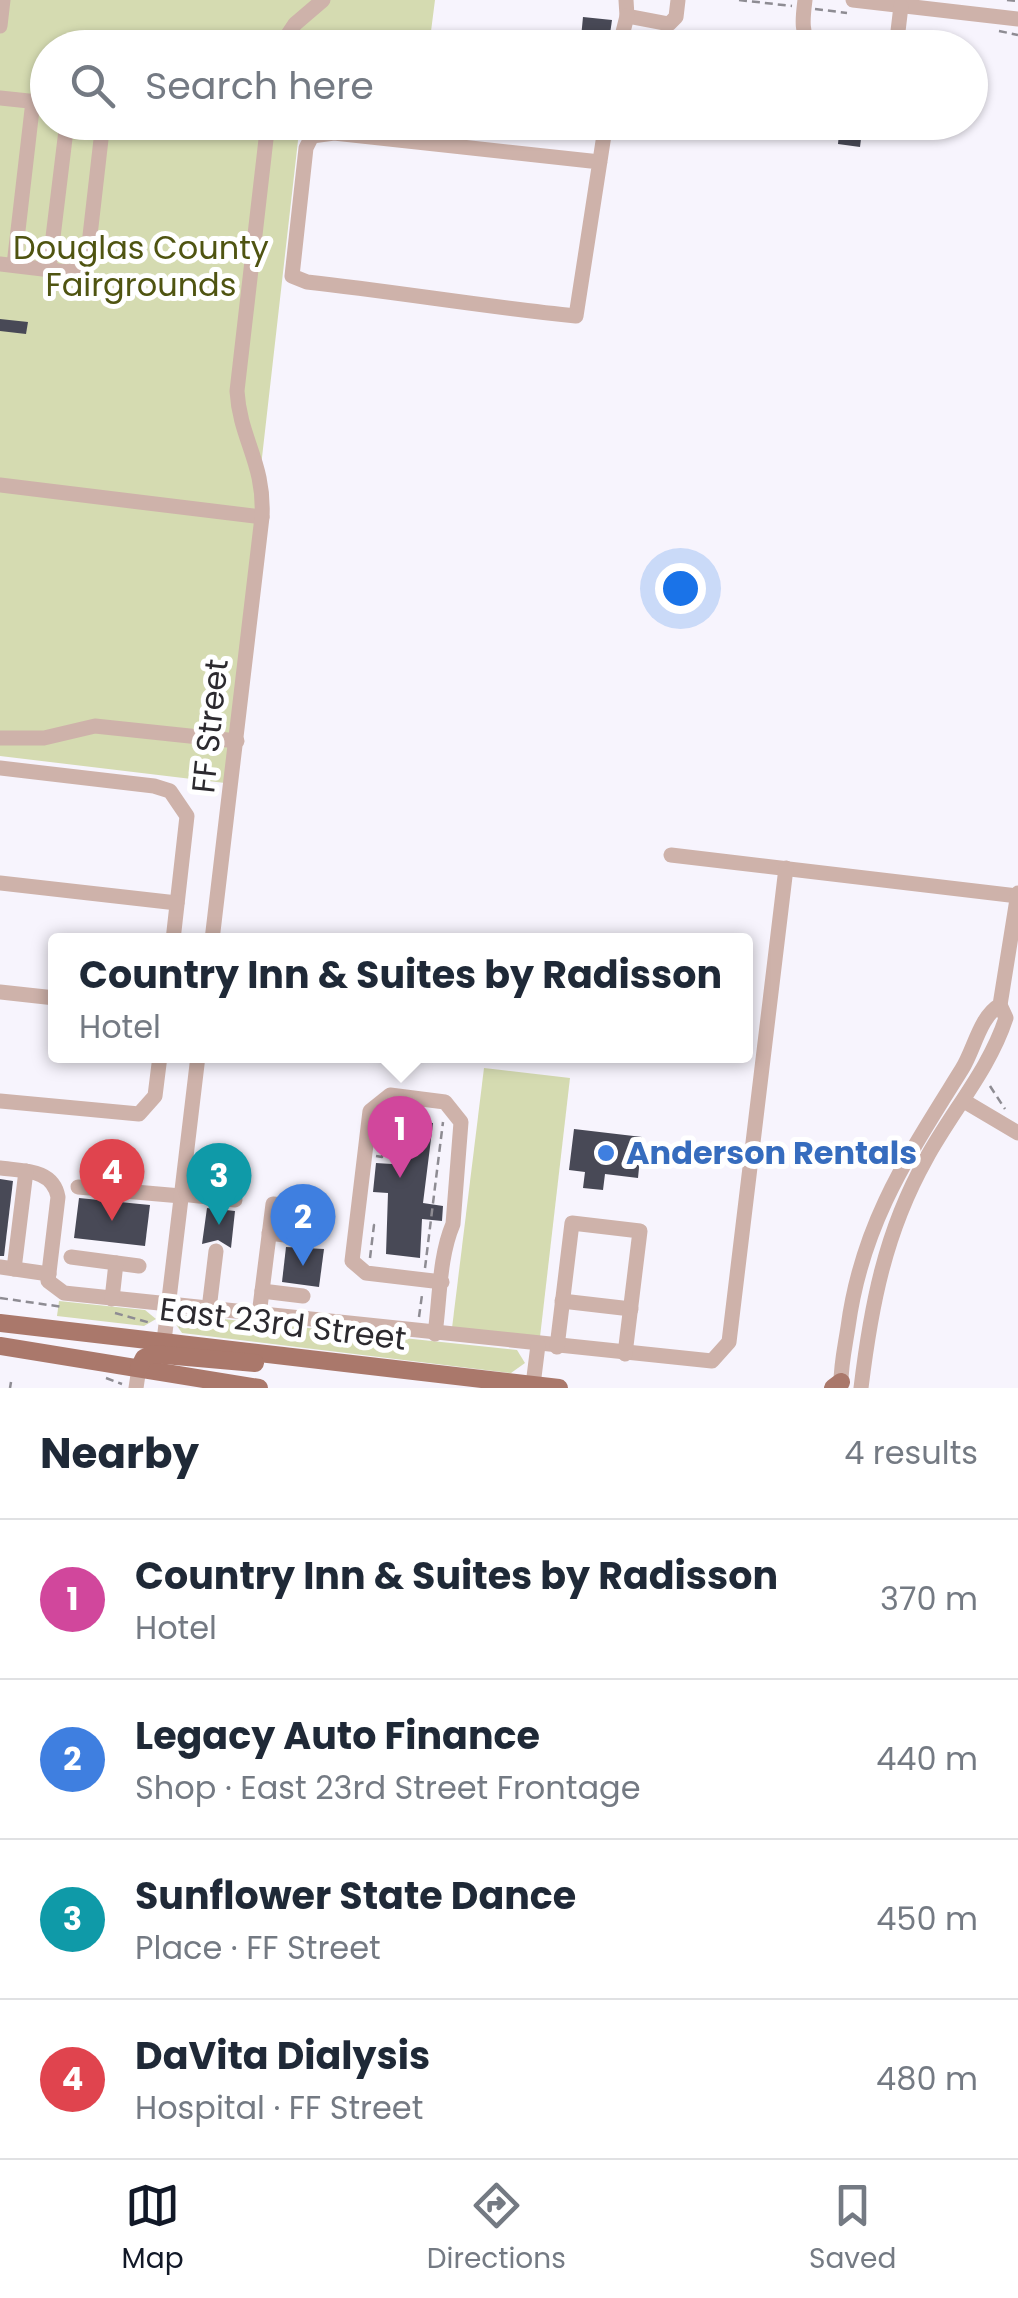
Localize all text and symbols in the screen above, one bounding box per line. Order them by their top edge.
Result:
search box [30,30,988,140]
icon: search [65,58,120,113]
text: Search here [145,59,374,112]
park label: Douglas County Fairgrounds [13,225,269,307]
your location [655,563,706,614]
street label: FF Street [180,657,239,795]
popup [48,933,753,1063]
text: Country Inn & Suites by Radisson [79,948,722,1001]
text: Hotel [79,1004,161,1049]
pin: 1 [368,1096,432,1178]
place label: Anderson Rentals [626,1130,917,1175]
pin: 4 [80,1138,144,1221]
pin: 3 [186,1142,252,1225]
marker: Anderson Rentals [595,1142,617,1164]
pin: 2 [270,1184,336,1266]
street label: East 23rd Street [157,1286,409,1361]
text: Nearby [40,1424,199,1483]
text: 4 results [844,1430,978,1475]
text: Country Inn & Suites by Radisson [135,1549,778,1602]
text: 1 [66,1576,79,1621]
text: 370 m [880,1576,978,1621]
text: Hotel [135,1605,217,1650]
text: Legacy Auto Finance [135,1709,540,1762]
text: 2 [63,1736,82,1781]
text: 440 m [876,1736,978,1781]
text: Shop · East 23rd Street Frontage [135,1765,641,1810]
text: Sunflower State Dance [135,1869,576,1922]
text: 3 [63,1896,82,1941]
text: 450 m [876,1896,978,1941]
text: Place · FF Street [135,1925,381,1970]
text: DaVita Dialysis [135,2029,430,2082]
text: 4 [62,2056,83,2101]
text: 480 m [876,2056,978,2101]
text: Hospital · FF Street [135,2085,423,2130]
tab: Map [122,2178,184,2280]
tab: Directions [427,2178,566,2280]
tab: Saved [809,2178,896,2280]

